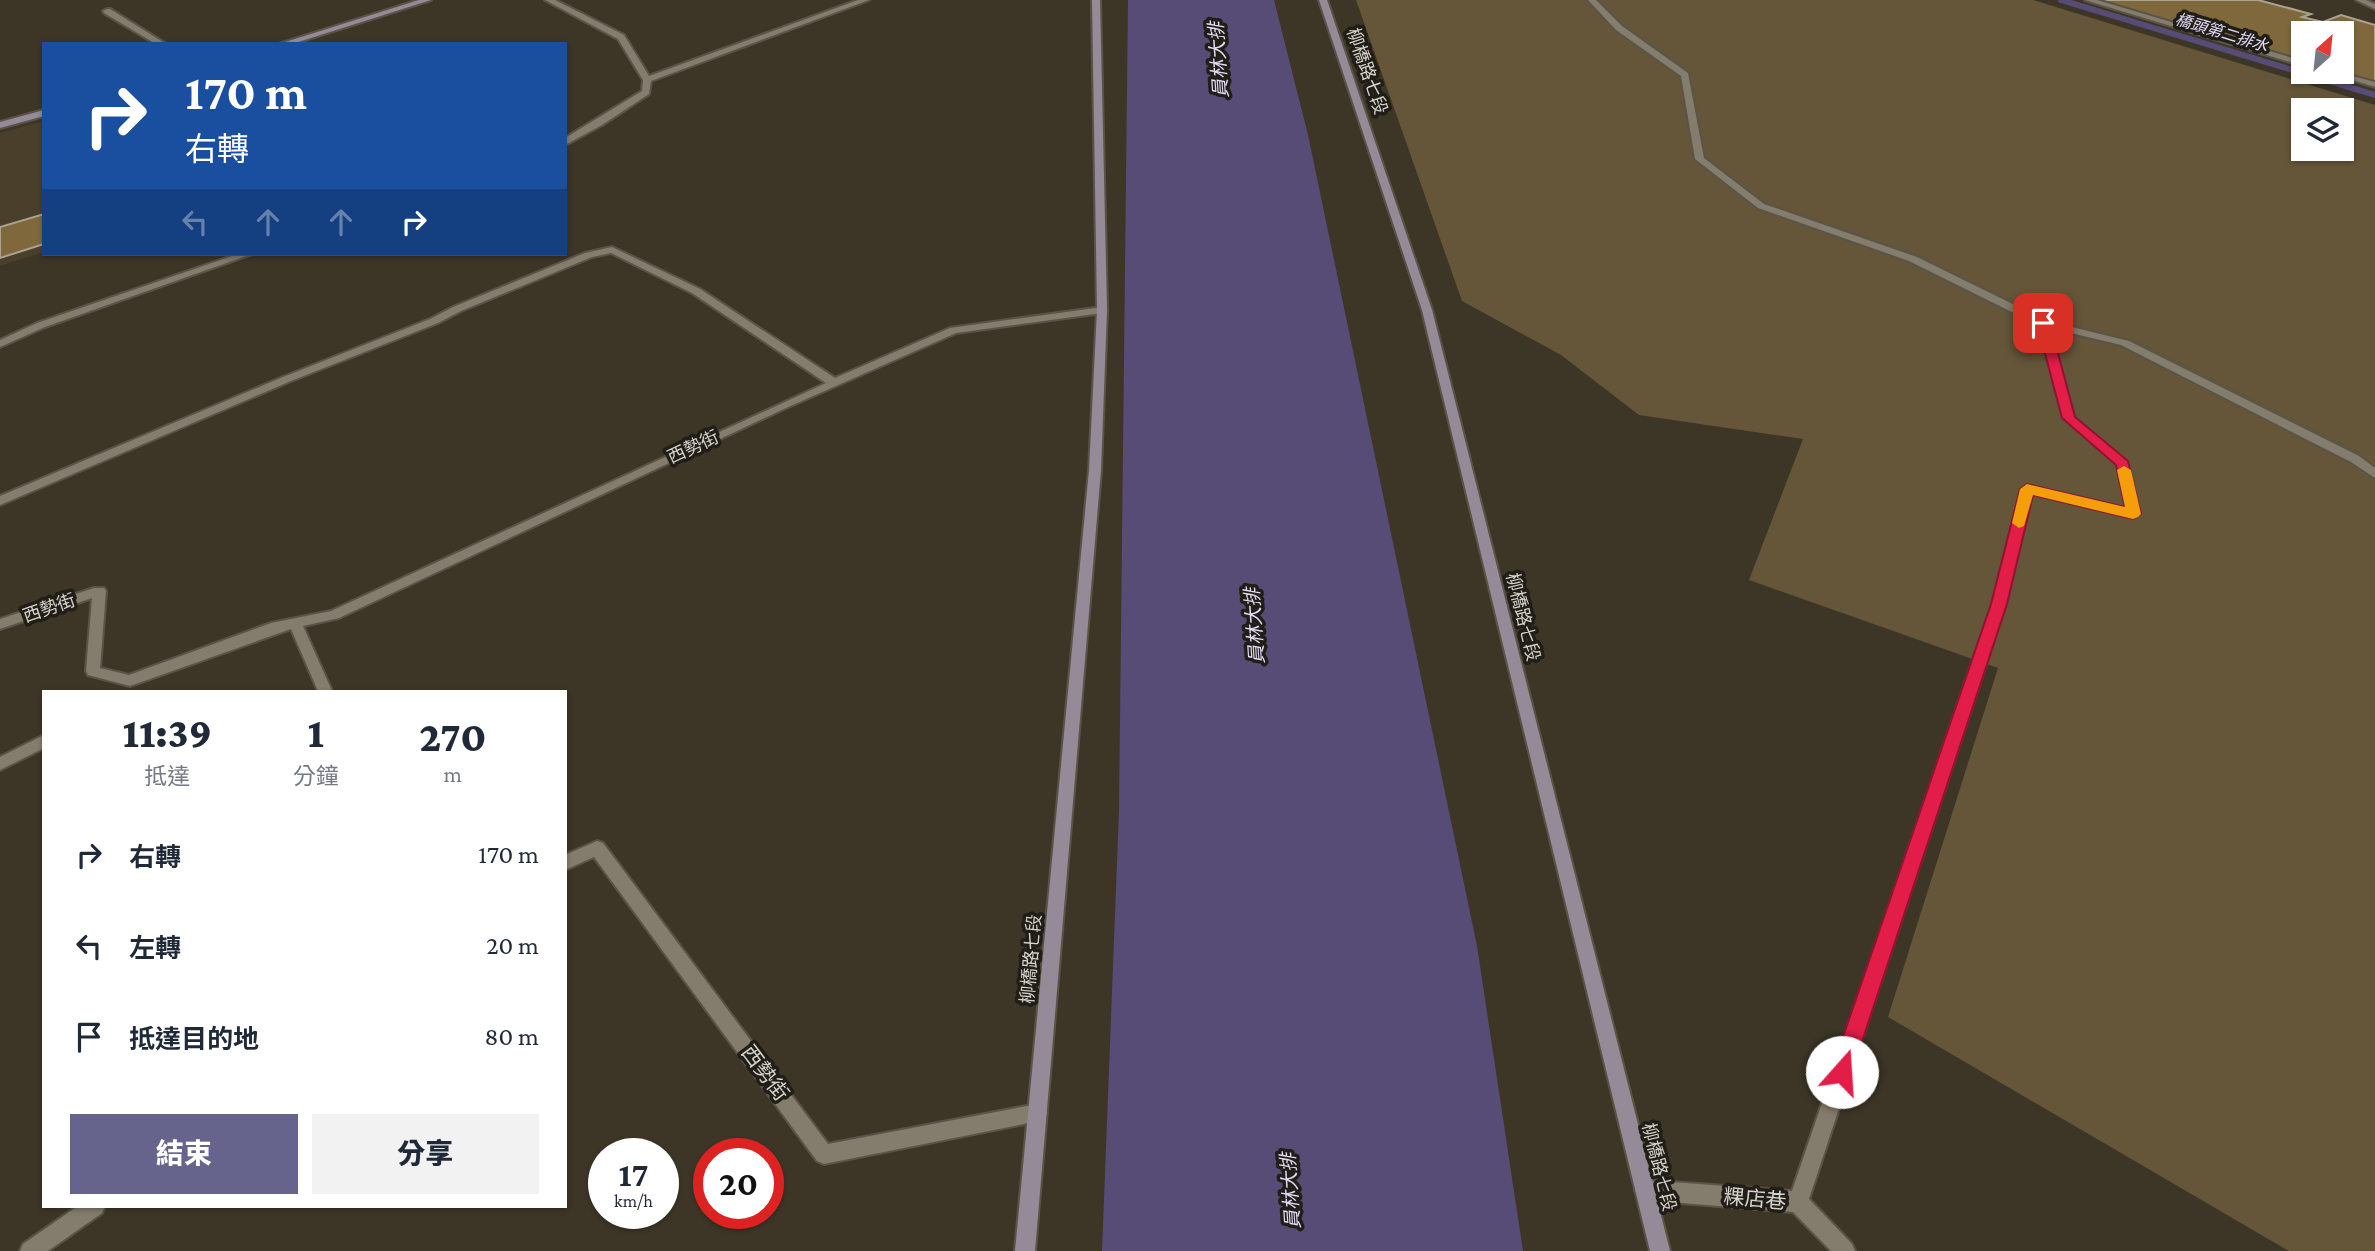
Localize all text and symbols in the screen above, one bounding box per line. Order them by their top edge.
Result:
water label: 橋頭第二排水 [2173,10,2271,55]
water label: 員林大排 [1205,18,1232,99]
north arrow [2291,21,2354,84]
map controls [2291,21,2354,161]
street label: 柳橋路七段 [1343,25,1391,117]
text: 170 m [185,65,307,120]
icon: right [70,70,161,161]
button: layers [2291,98,2354,161]
text: 右轉 [185,131,249,167]
icon: left [176,203,214,241]
icon: ahead [249,203,287,241]
icon: ahead [322,203,360,241]
icon: right [395,203,433,241]
pin [2013,293,2073,353]
icon: arrive [2024,304,2062,342]
street label: 西勢街 [664,427,722,467]
street label: 柳橋路七段 [1502,571,1544,663]
water label: 員林大排 [1241,584,1268,665]
street label: 西勢街 [20,590,78,626]
text: 11:39 [123,709,212,756]
text: 1 [307,709,324,756]
text: 270 [419,713,486,760]
text: m [444,761,462,787]
text: 抵達 [144,763,190,789]
text: 分鐘 [293,763,339,789]
icon: right [70,836,108,874]
text: 170 m [478,840,539,869]
text: 右轉 [129,843,181,872]
street label: 柳橋路七段 [1017,913,1045,1005]
icon: left [70,927,108,965]
text: 20 m [486,931,539,960]
text: 左轉 [129,934,181,963]
icon: arrive [70,1018,108,1056]
text: 80 m [485,1022,539,1051]
text: 抵達目的地 [129,1025,259,1054]
position arrow [1805,1035,1879,1109]
street label: 西勢街 [736,1041,794,1105]
button: 結束 [70,1114,298,1194]
button: 分享 [312,1114,539,1194]
street label: 柳橋路七段 [1638,1121,1680,1213]
speed limit sign: 20 [693,1138,784,1229]
water label: 員林大排 [1277,1149,1304,1230]
text: 17 [618,1155,649,1194]
street label: 粿店巷 [1723,1184,1787,1214]
text: km/h [614,1191,653,1211]

